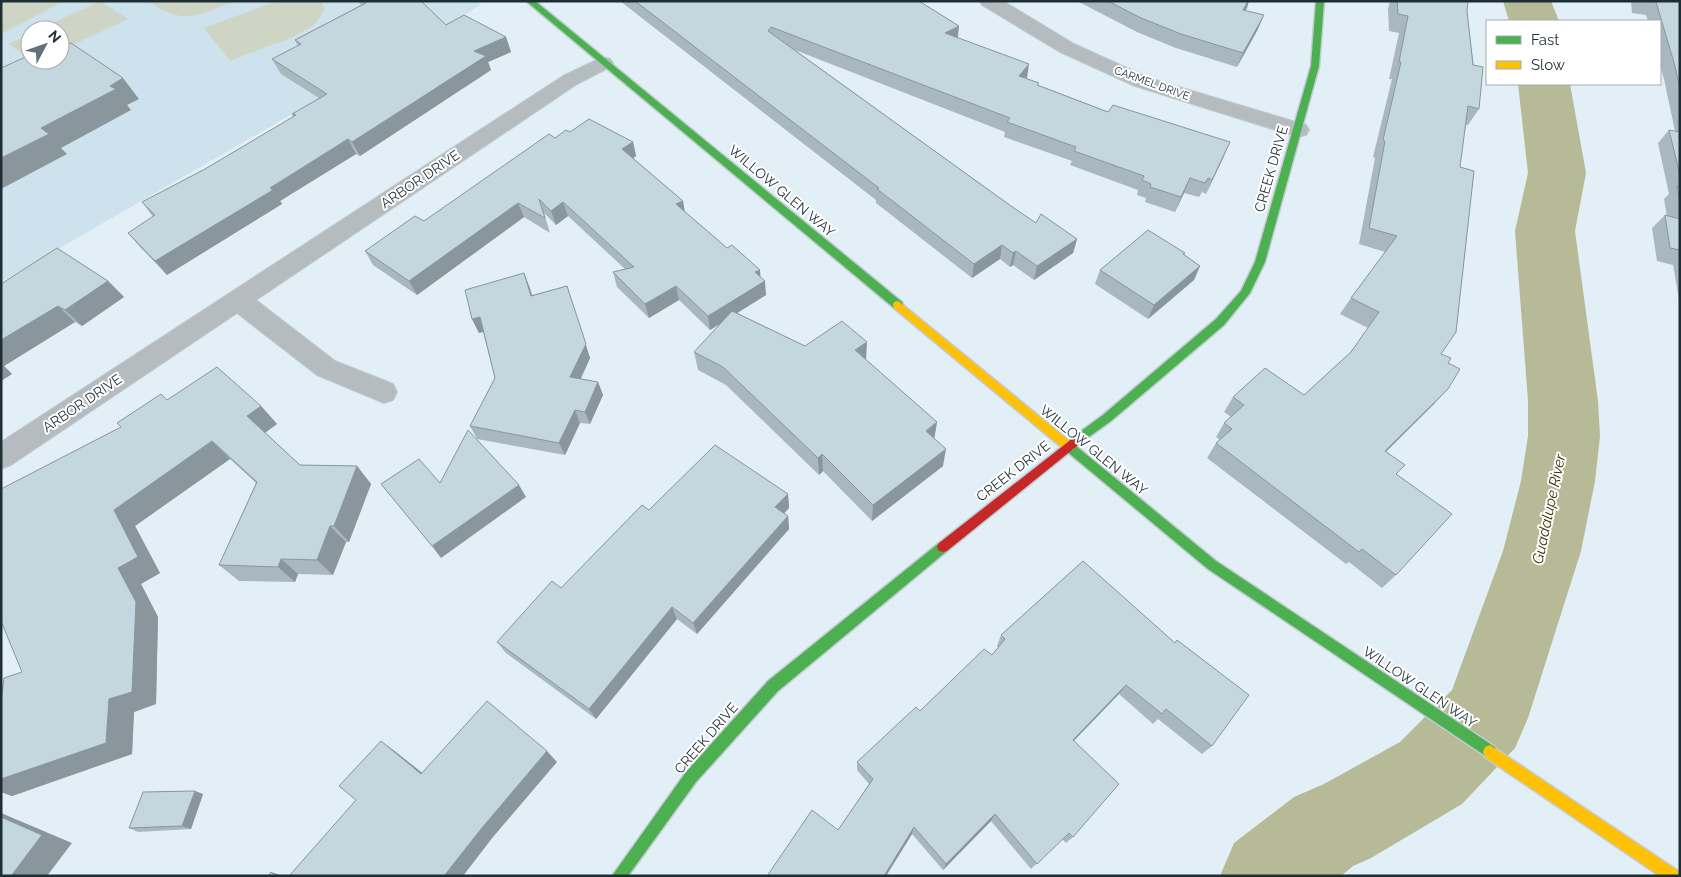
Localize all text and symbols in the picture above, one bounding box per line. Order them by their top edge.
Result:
north arrow [20,20,70,70]
legend [1486,20,1661,85]
text: N [45,27,64,46]
text: Fast [1531,31,1559,49]
text: Slow [1531,56,1565,74]
street label: CARMEL DRIVE [1112,64,1192,103]
street label: CREEK DRIVE [1251,124,1291,214]
street label: WILLOW GLEN WAY [726,142,838,240]
street label: ARBOR DRIVE [377,147,463,211]
street label: ARBOR DRIVE [39,371,125,435]
street label: WILLOW GLEN WAY [1037,402,1151,498]
street label: CREEK DRIVE [973,437,1053,505]
water label: Guadalupe River [1529,452,1570,566]
street label: WILLOW GLEN WAY [1360,643,1480,731]
street label: CREEK DRIVE [671,699,741,777]

